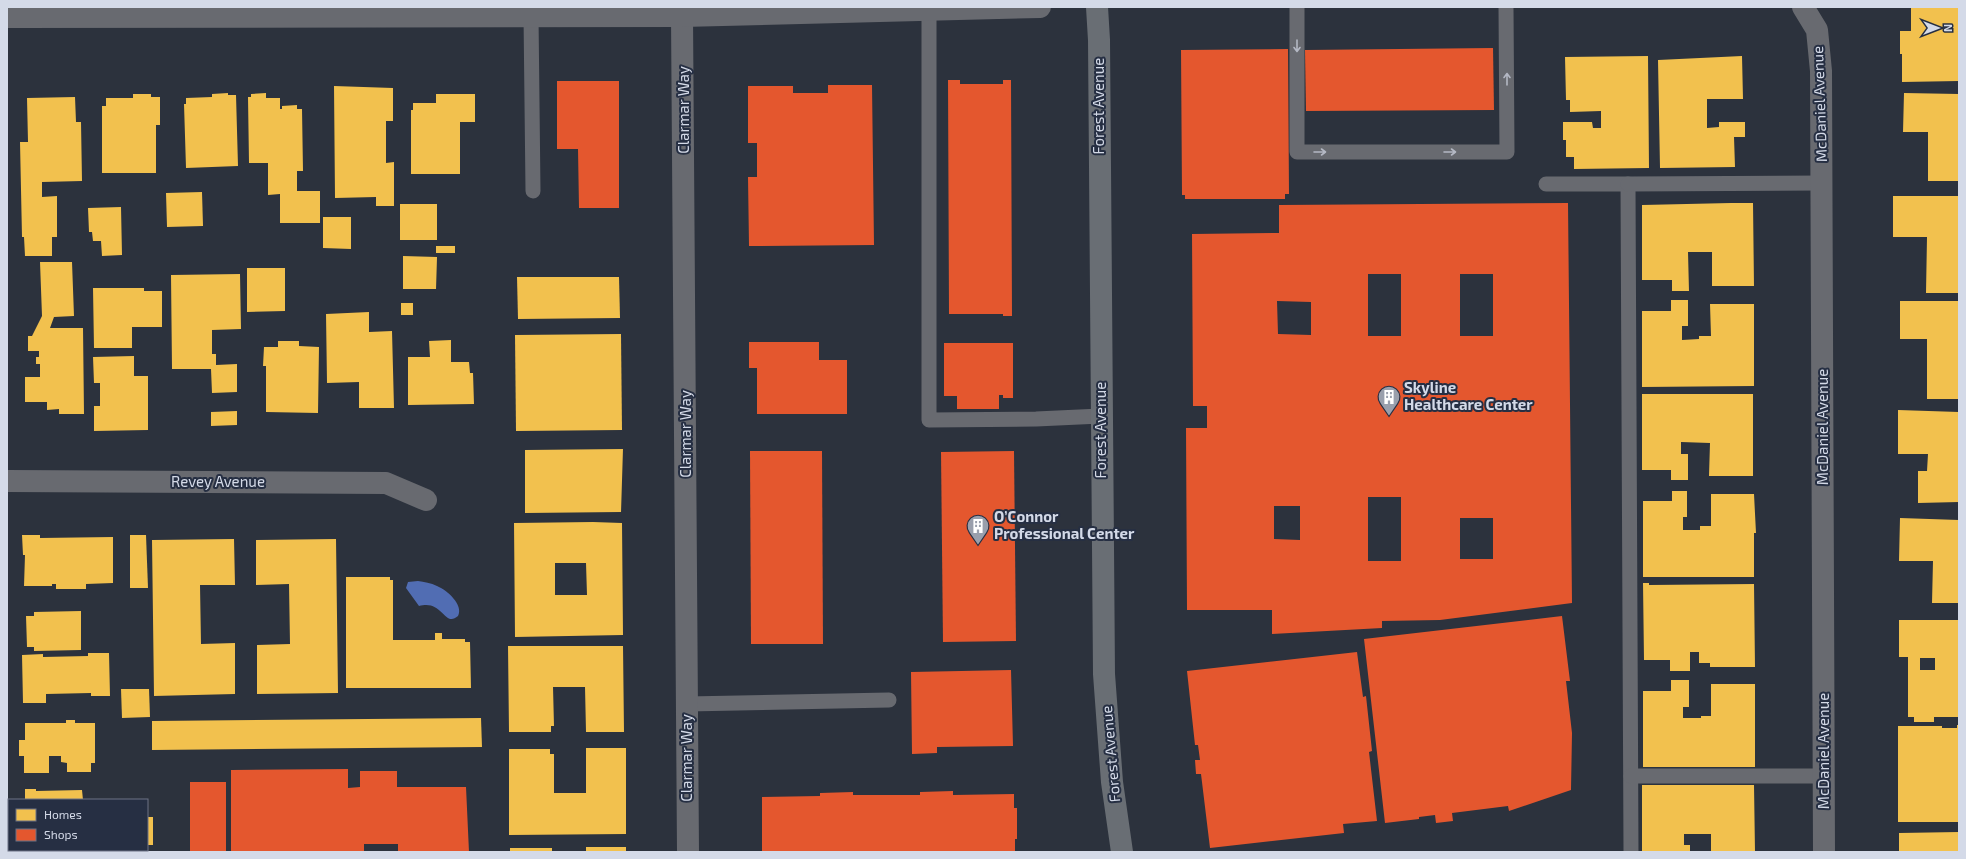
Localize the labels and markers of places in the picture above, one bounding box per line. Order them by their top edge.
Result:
place label: Skyline Healthcare Center [1404,378,1533,413]
building icon: Skyline Healthcare Center [1376,384,1402,417]
place label: O’Connor Professional Center [994,507,1135,542]
building icon: O’Connor Professional Center [965,513,991,546]

